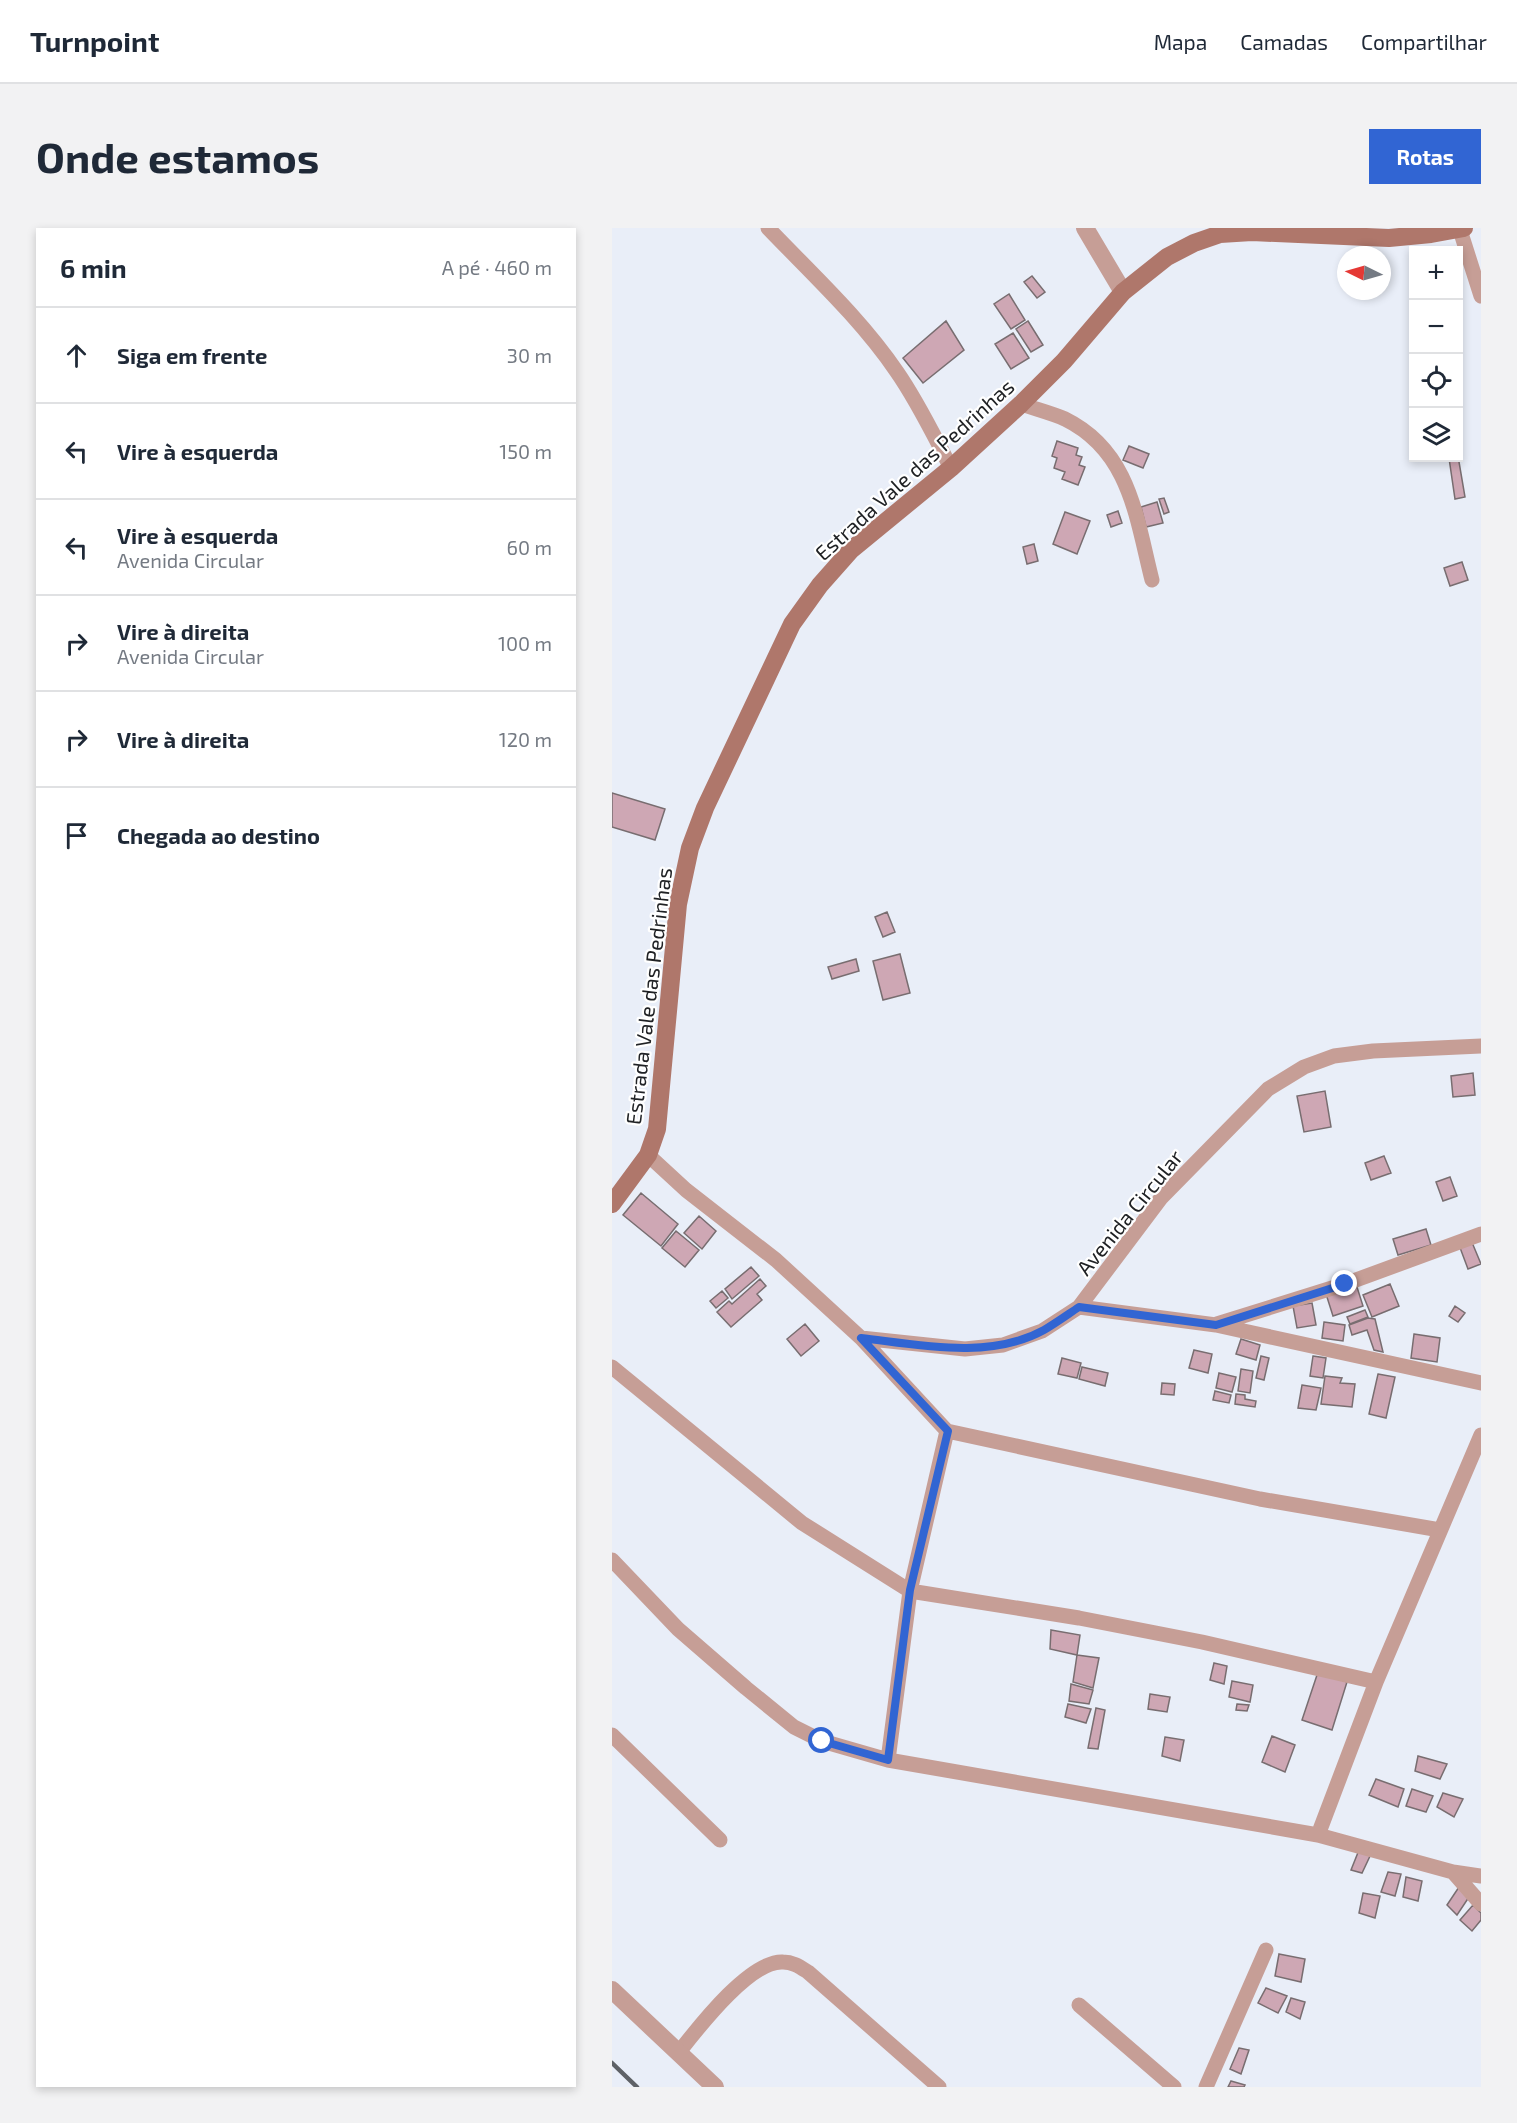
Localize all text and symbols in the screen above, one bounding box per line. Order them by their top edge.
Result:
text: Turnpoint [30,24,159,58]
text: Mapa [1154,29,1207,54]
text: Camadas [1240,29,1328,54]
text: Compartilhar [1361,29,1487,54]
button: Rotas [1369,129,1481,184]
text: Onde estamos [36,131,319,181]
north arrow [1337,246,1391,300]
map controls [1409,246,1463,462]
button: + [1409,246,1463,300]
text: 6 min [60,252,127,283]
text: A pé · 460 m [442,255,552,279]
button: − [1409,300,1463,354]
icon: ahead [60,339,93,372]
text: Siga em frente [117,342,267,368]
text: 30 m [507,343,552,367]
button: locate [1409,354,1463,408]
street label: Estrada Vale das Pedrinhas [809,373,1019,565]
button: layers [1409,408,1463,462]
icon: left [60,435,93,468]
text: Vire à esquerda [117,438,278,464]
text: 150 m [499,439,552,463]
text: Vire à esquerda [117,522,278,548]
icon: left [60,531,93,564]
text: 60 m [507,535,552,559]
text: Avenida Circular [117,548,264,572]
text: Vire à direita [117,618,249,644]
icon: right [60,627,93,660]
text: 100 m [498,631,552,655]
text: Avenida Circular [117,644,264,668]
icon: right [60,723,93,756]
text: Vire à direita [117,726,249,752]
text: 120 m [499,727,552,751]
icon: arrive [60,819,93,852]
text: Chegada ao destino [117,822,320,848]
street label: Estrada Vale das Pedrinhas [620,866,676,1126]
street label: Avenida Circular [1071,1144,1188,1280]
route end [1331,1270,1357,1296]
route start [808,1727,834,1753]

